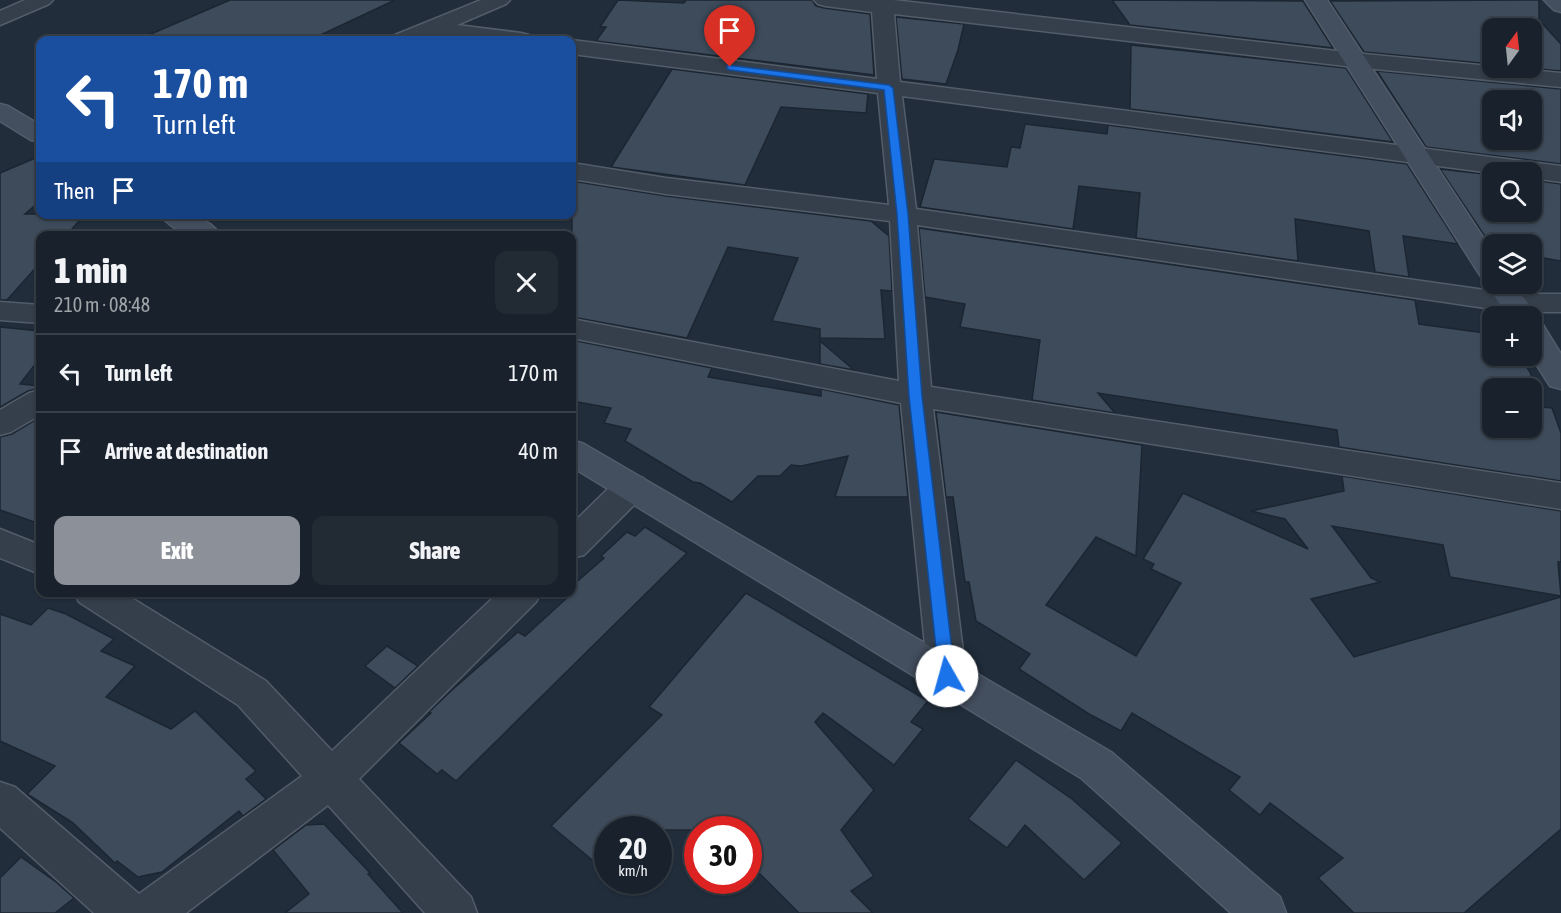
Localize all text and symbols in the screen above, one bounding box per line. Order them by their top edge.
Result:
pin [704,5,755,67]
icon: arrive [713,14,746,47]
north arrow [1482,18,1542,78]
map controls [1482,18,1542,438]
text: 170 m [153,59,248,107]
icon: left [54,60,132,138]
button: sound [1482,90,1542,150]
text: Turn left [153,109,236,140]
button: search [1482,162,1542,222]
icon: arrive [107,174,140,207]
text: Then [54,178,95,204]
button: layers [1482,234,1542,294]
text: 1 min [54,249,128,291]
button: close [495,251,558,314]
text: 210 m · 08:48 [54,293,150,316]
button: + [1482,306,1542,366]
icon: left [54,357,87,390]
text: Turn left [105,360,172,386]
text: 170 m [508,360,558,386]
button: − [1482,378,1542,438]
icon: arrive [54,435,87,468]
text: Arrive at destination [105,438,268,464]
text: 40 m [518,438,558,464]
button: Exit [54,516,300,585]
button: Share [312,516,558,585]
position arrow [915,644,979,708]
speed limit sign: 30 [684,816,762,894]
text: 20 [619,831,647,865]
text: km/h [618,862,648,879]

